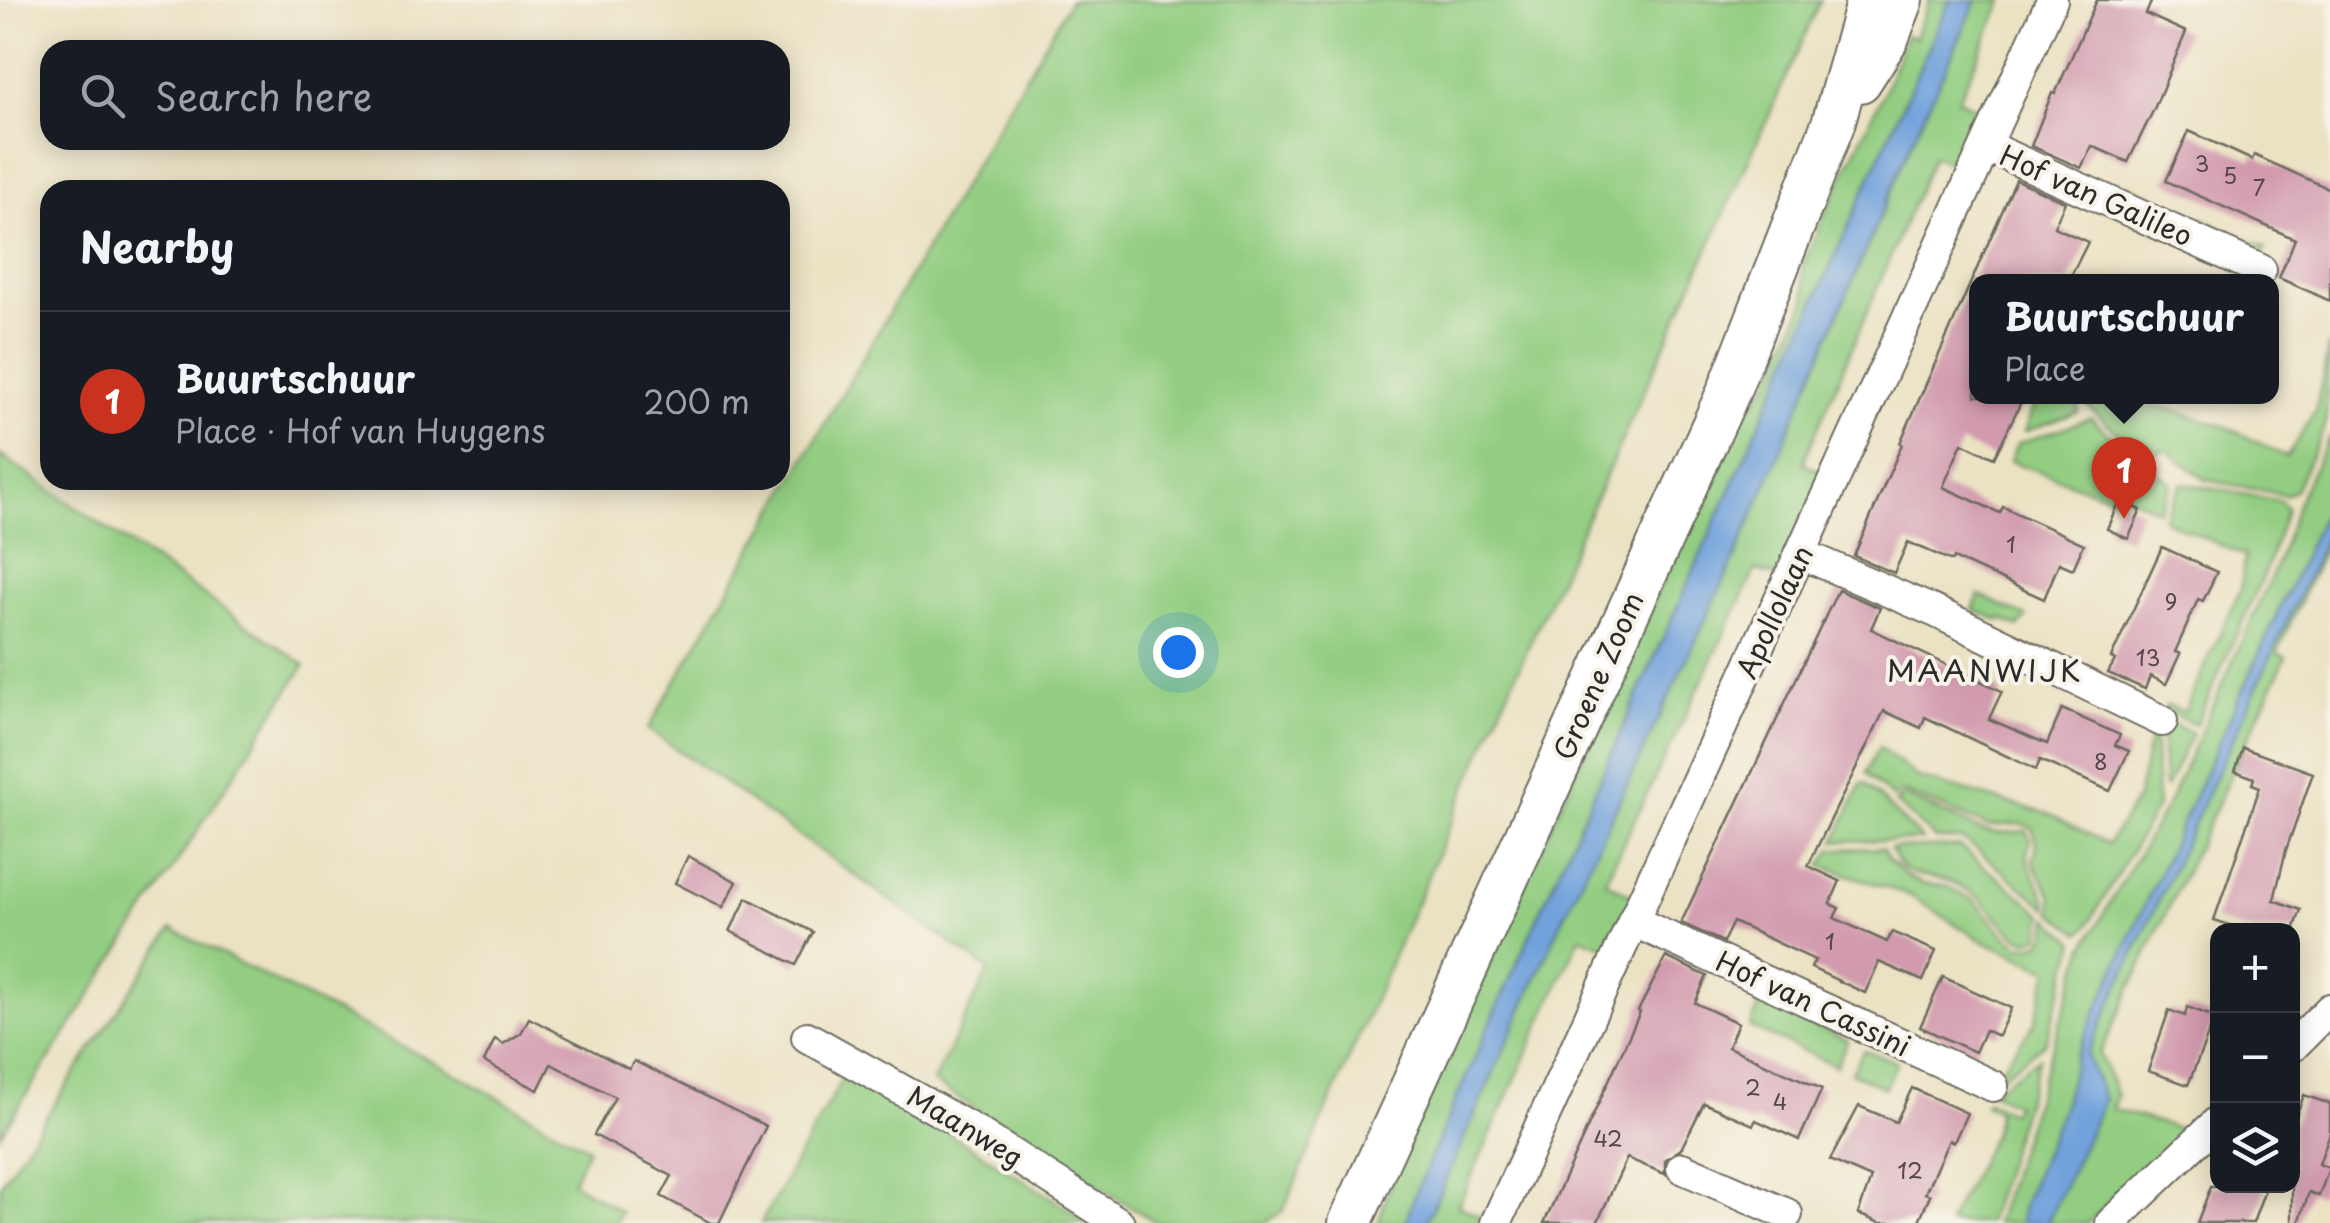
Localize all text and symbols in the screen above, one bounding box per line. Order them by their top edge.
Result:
search box [40,40,790,150]
text: Search here [155,67,372,124]
icon: search [75,68,130,123]
street label: Hof van Galileo [1993,133,2200,256]
house number: 3 [2195,146,2209,179]
house number: 5 [2223,158,2237,191]
house number: 7 [2253,170,2265,203]
text: Nearby [80,214,234,277]
popup [1969,274,2279,404]
text: Buurtschuur [2004,287,2244,344]
text: Place [2004,344,2086,392]
text: Buurtschuur [175,349,415,406]
text: 1 [105,377,120,425]
text: 200 m [643,377,750,425]
text: Place · Hof van Huygens [175,406,546,454]
pin: 1 [2092,436,2156,519]
house number: 1 [2006,527,2016,560]
street label: Apollolaan [1724,538,1823,685]
street label: Groene Zoom [1541,584,1654,766]
house number: 9 [2165,584,2177,617]
your location [1153,627,1204,678]
house number: 13 [2136,640,2160,673]
district label: MAANWIJK [1887,647,2083,692]
house number: 8 [2094,744,2108,777]
map controls [2210,923,2300,1193]
button: + [2210,923,2300,1013]
house number: 1 [1825,924,1835,957]
street label: Hof van Cassini [1709,939,1918,1067]
button: − [2210,1013,2300,1103]
house number: 2 [1745,1070,1761,1103]
street label: Maanweg [899,1074,1032,1177]
house number: 4 [1773,1084,1787,1117]
button: layers [2210,1103,2300,1193]
house number: 42 [1593,1121,1623,1154]
house number: 12 [1897,1153,1923,1186]

